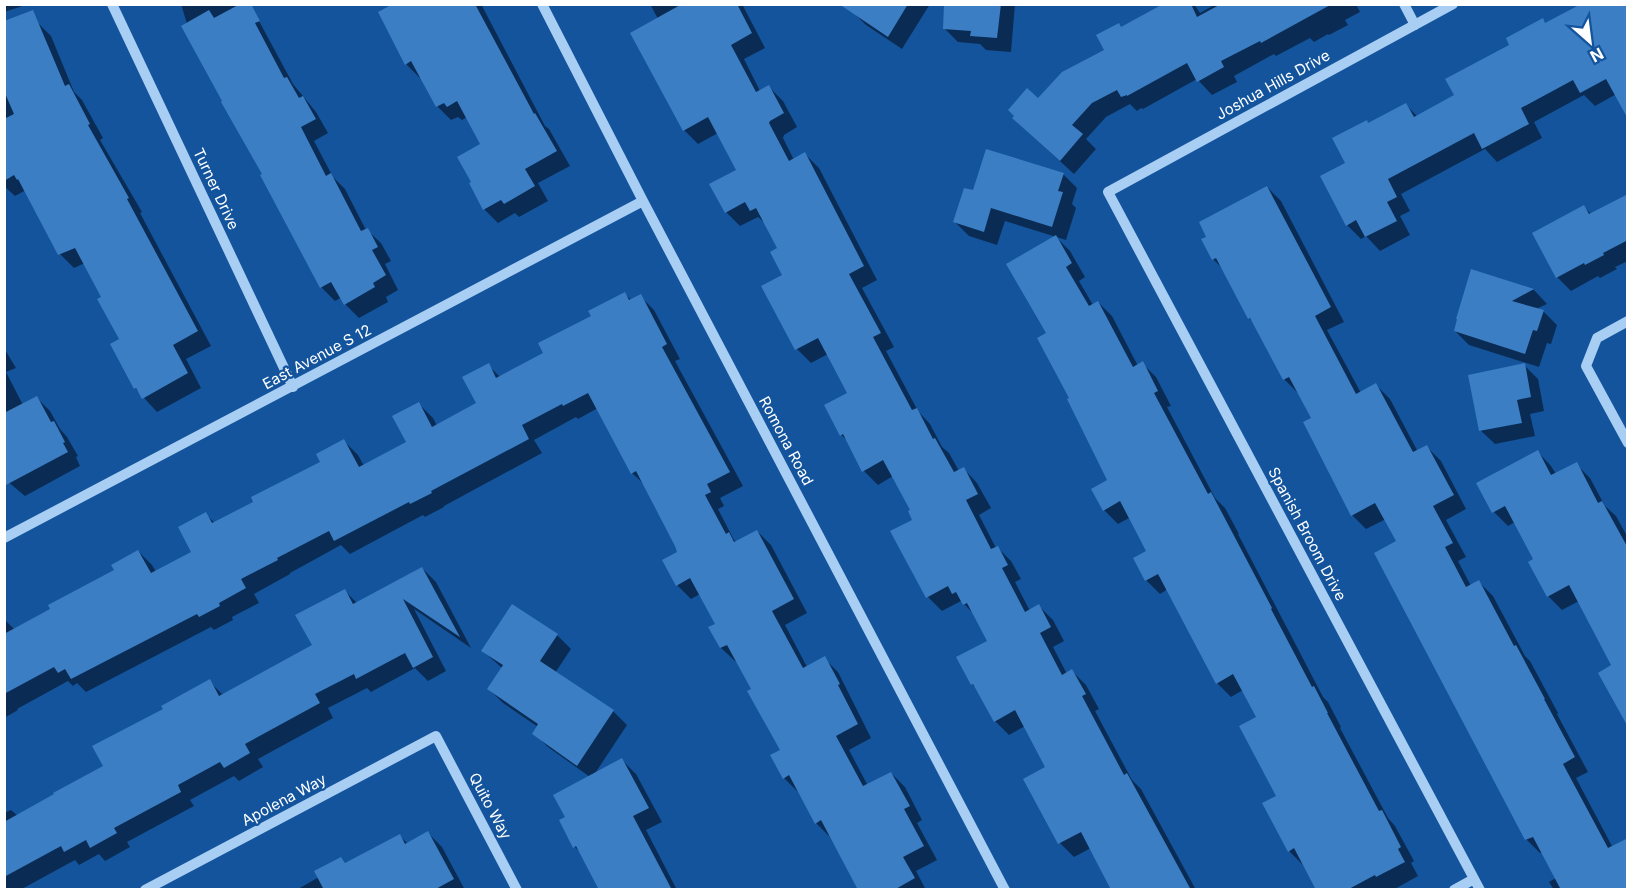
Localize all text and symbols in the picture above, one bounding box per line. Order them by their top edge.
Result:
north arrow [1560,12,1620,72]
text: N [1587,44,1607,67]
street label: Joshua Hills Drive [1212,45,1333,124]
street label: Turner Drive [189,145,244,233]
street label: East Avenue S 12 [259,320,374,393]
street label: Romona Road [755,393,818,489]
street label: Spanish Broom Drive [1264,464,1351,604]
street label: Apolena Way [238,769,330,830]
street label: Quito Way [465,769,516,843]

